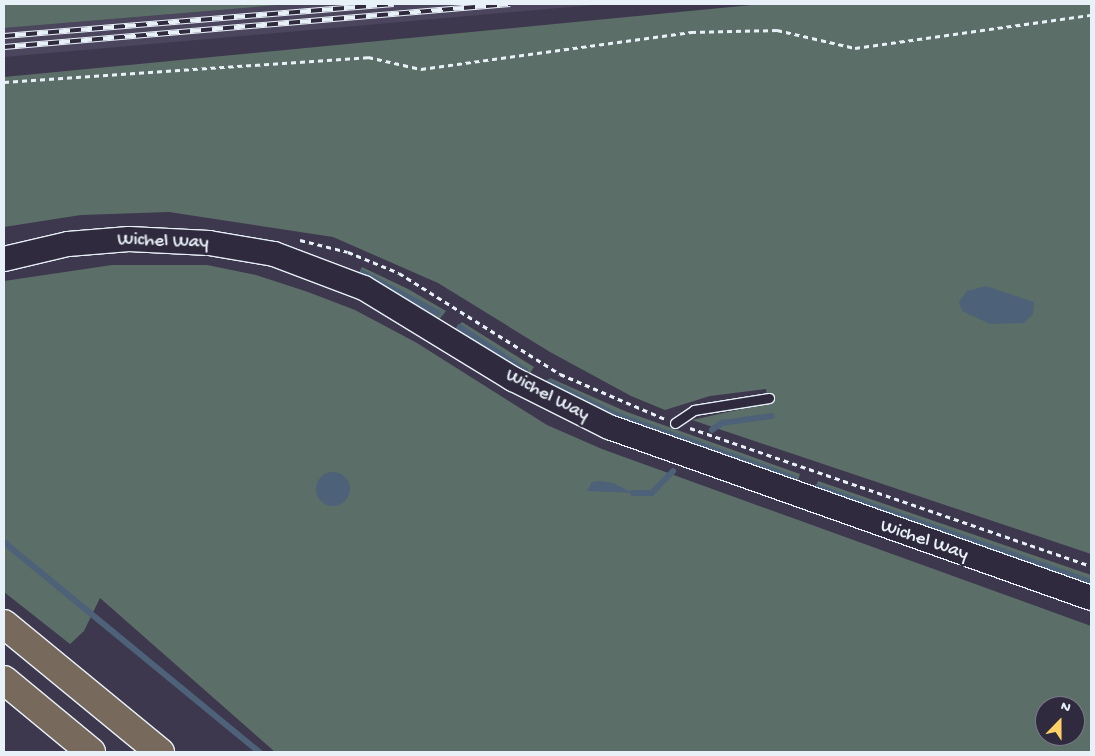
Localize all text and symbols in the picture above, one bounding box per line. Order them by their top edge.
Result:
street label: Wichel Way [117,229,209,255]
street label: Wichel Way [501,364,593,428]
street label: Wichel Way [877,515,971,567]
north arrow [1035,696,1085,746]
text: N [1058,698,1073,717]

